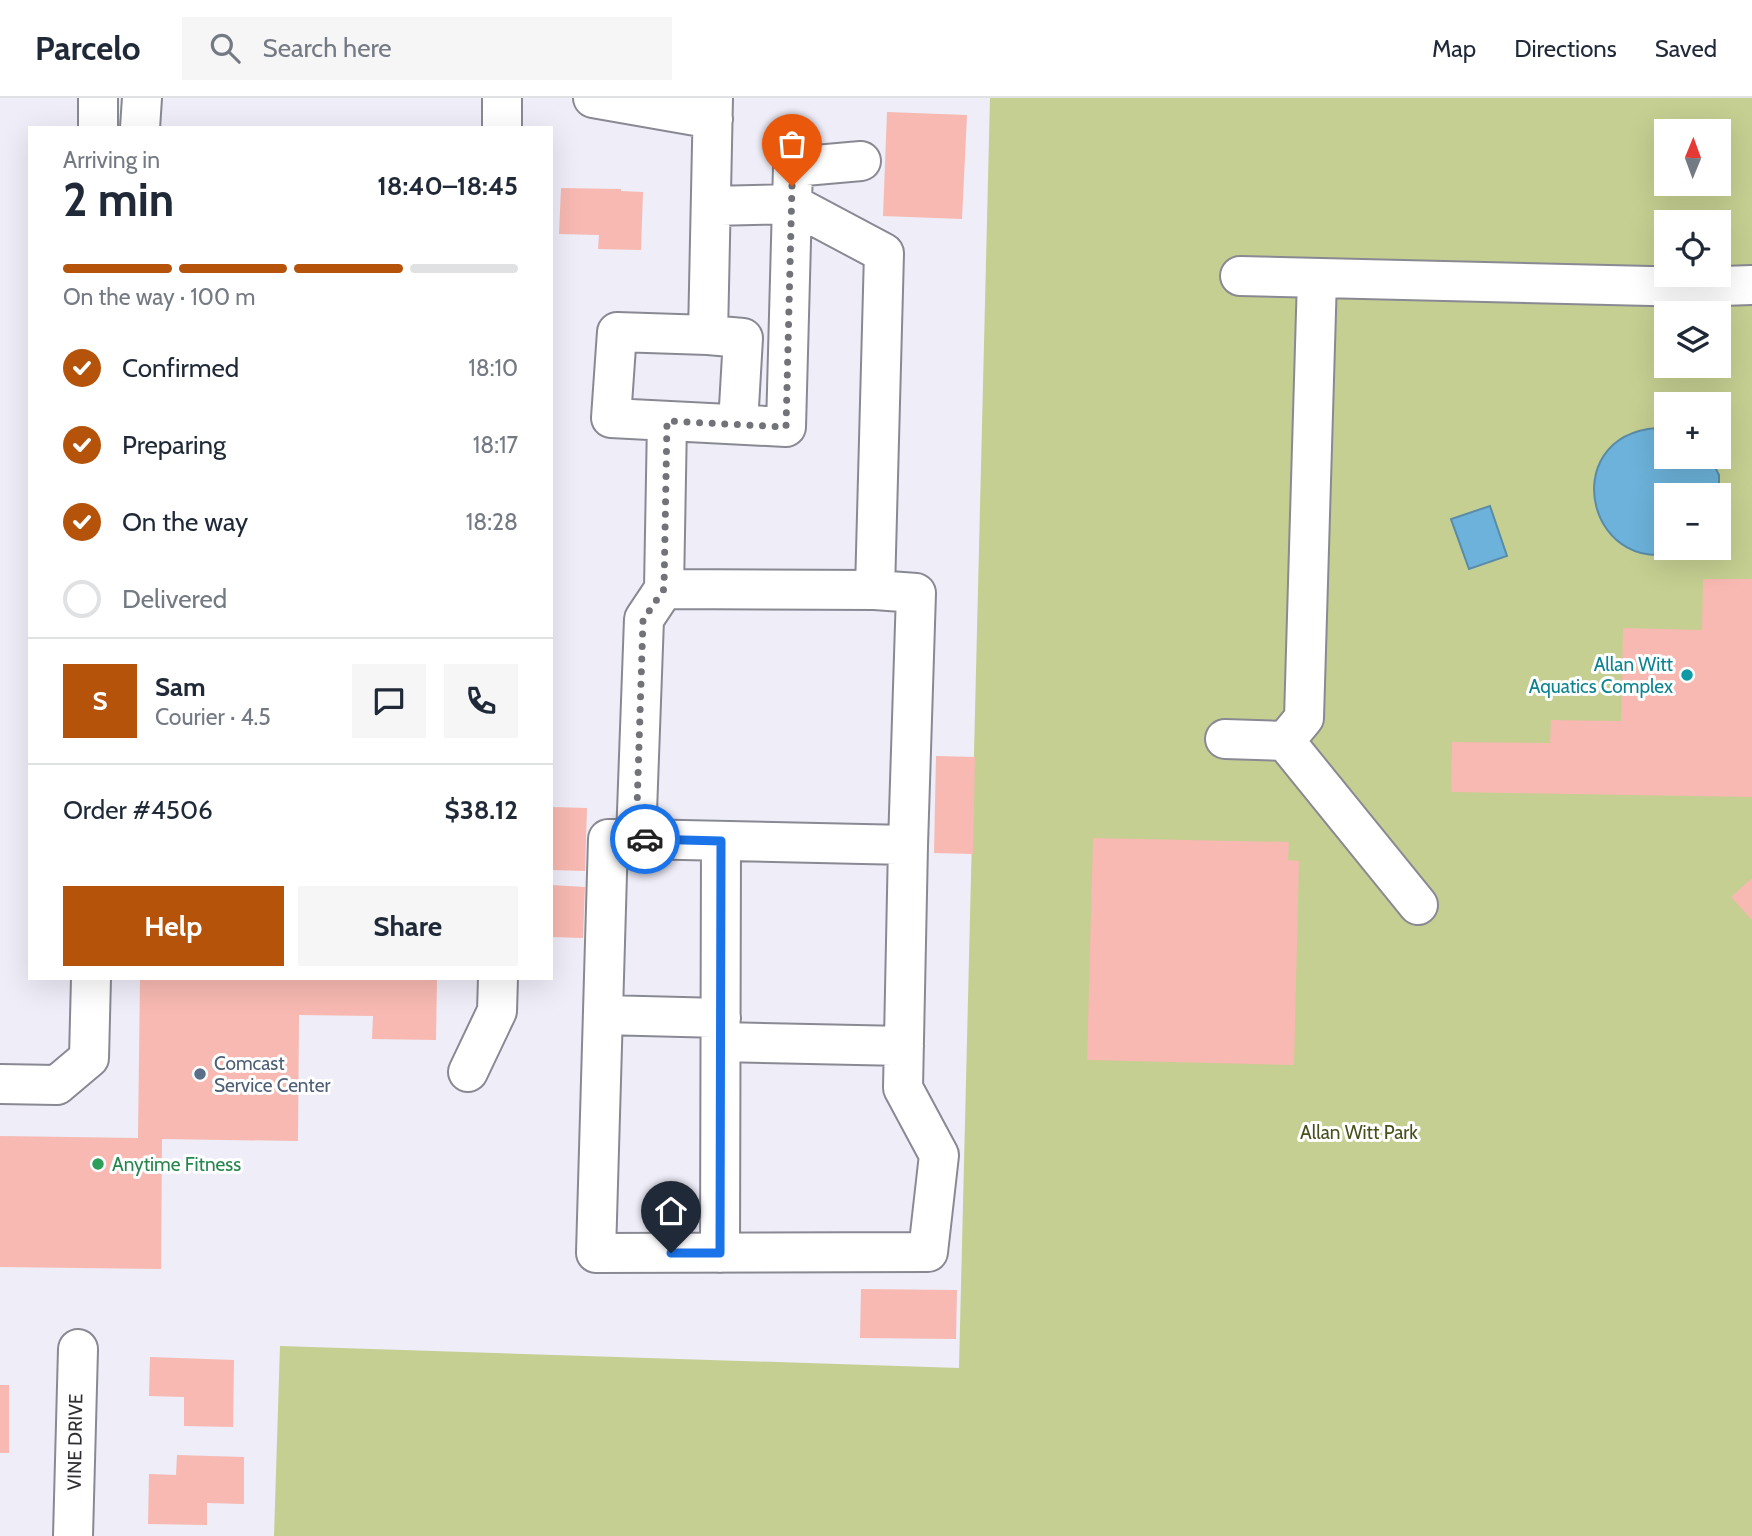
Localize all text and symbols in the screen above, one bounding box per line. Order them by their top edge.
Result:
search box [182,17,672,80]
text: Parcelo [35,28,140,68]
icon: search [206,29,244,67]
text: Search here [262,32,392,64]
text: Map [1432,34,1476,63]
text: Directions [1514,34,1617,63]
text: Saved [1655,34,1717,63]
pin [762,114,822,186]
north arrow [1654,119,1731,196]
map controls [1654,119,1731,560]
icon: bag [773,125,811,163]
text: Arriving in [63,146,160,174]
text: 18:40–18:45 [377,170,518,202]
text: 2 min [63,172,174,228]
button: locate [1654,210,1731,287]
text: On the way · 100 m [63,283,255,311]
button: layers [1654,301,1731,378]
icon: check [63,349,101,387]
text: Confirmed [122,352,239,384]
text: 18:10 [468,354,518,382]
button: + [1654,392,1731,469]
icon: check [63,426,101,464]
text: Preparing [122,429,226,461]
text: 18:17 [473,431,518,459]
button: − [1654,483,1731,560]
icon: check [63,503,101,541]
text: On the way [122,506,248,538]
text: 18:28 [466,508,518,536]
text: Delivered [122,583,227,615]
place label: Allan Witt Aquatics Complex [1529,653,1674,698]
button: chat [352,664,426,738]
button: phone [444,664,518,738]
marker: Allan Witt Aquatics Complex [1679,667,1695,683]
text: Sam [155,671,206,703]
text: S [92,685,108,717]
text: Courier · 4.5 [155,703,271,731]
text: Order #4506 [63,794,213,826]
text: $38.12 [445,794,518,826]
courier [610,804,680,874]
icon: car [626,820,664,858]
button: Help [63,886,284,966]
button: Share [298,886,518,966]
place label: Comcast Service Center [214,1052,330,1097]
marker: Comcast Service Center [192,1066,208,1082]
park label: Allan Witt Park [1300,1121,1418,1144]
place label: Anytime Fitness [112,1153,241,1176]
marker: Anytime Fitness [90,1156,106,1172]
pin [641,1181,701,1253]
icon: home [652,1192,690,1230]
street label: VINE DRIVE [63,1393,87,1491]

